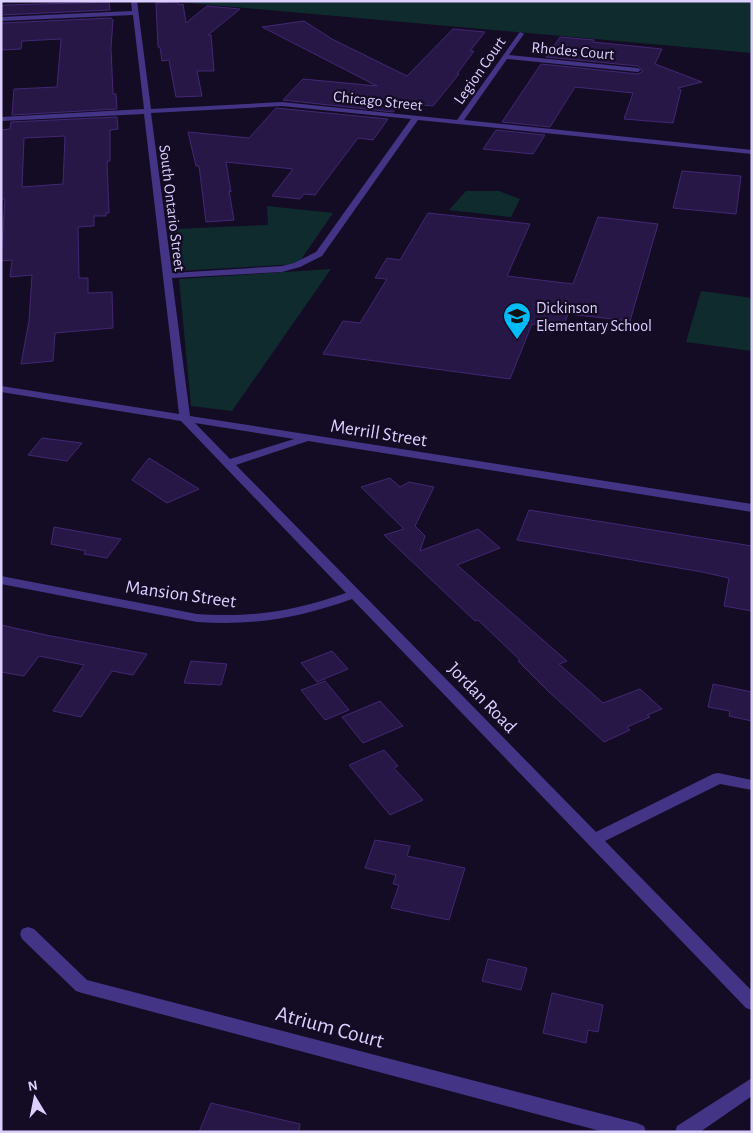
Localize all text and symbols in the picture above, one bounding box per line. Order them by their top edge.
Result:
street label: Legion Court [451,34,509,107]
street label: Rhodes Court [531,39,615,63]
street label: Chicago Street [332,88,423,114]
street label: South Ontario Street [156,144,188,272]
place label: Dickinson Elementary School [536,300,652,335]
school or university icon: Dickinson Elementary School [502,301,532,340]
street label: Merrill Street [329,416,428,450]
street label: Mansion Street [124,577,237,612]
street label: Jordan Road [444,659,520,737]
street label: Atrium Court [273,1002,386,1052]
north arrow [10,1073,60,1123]
text: N [27,1078,39,1094]

